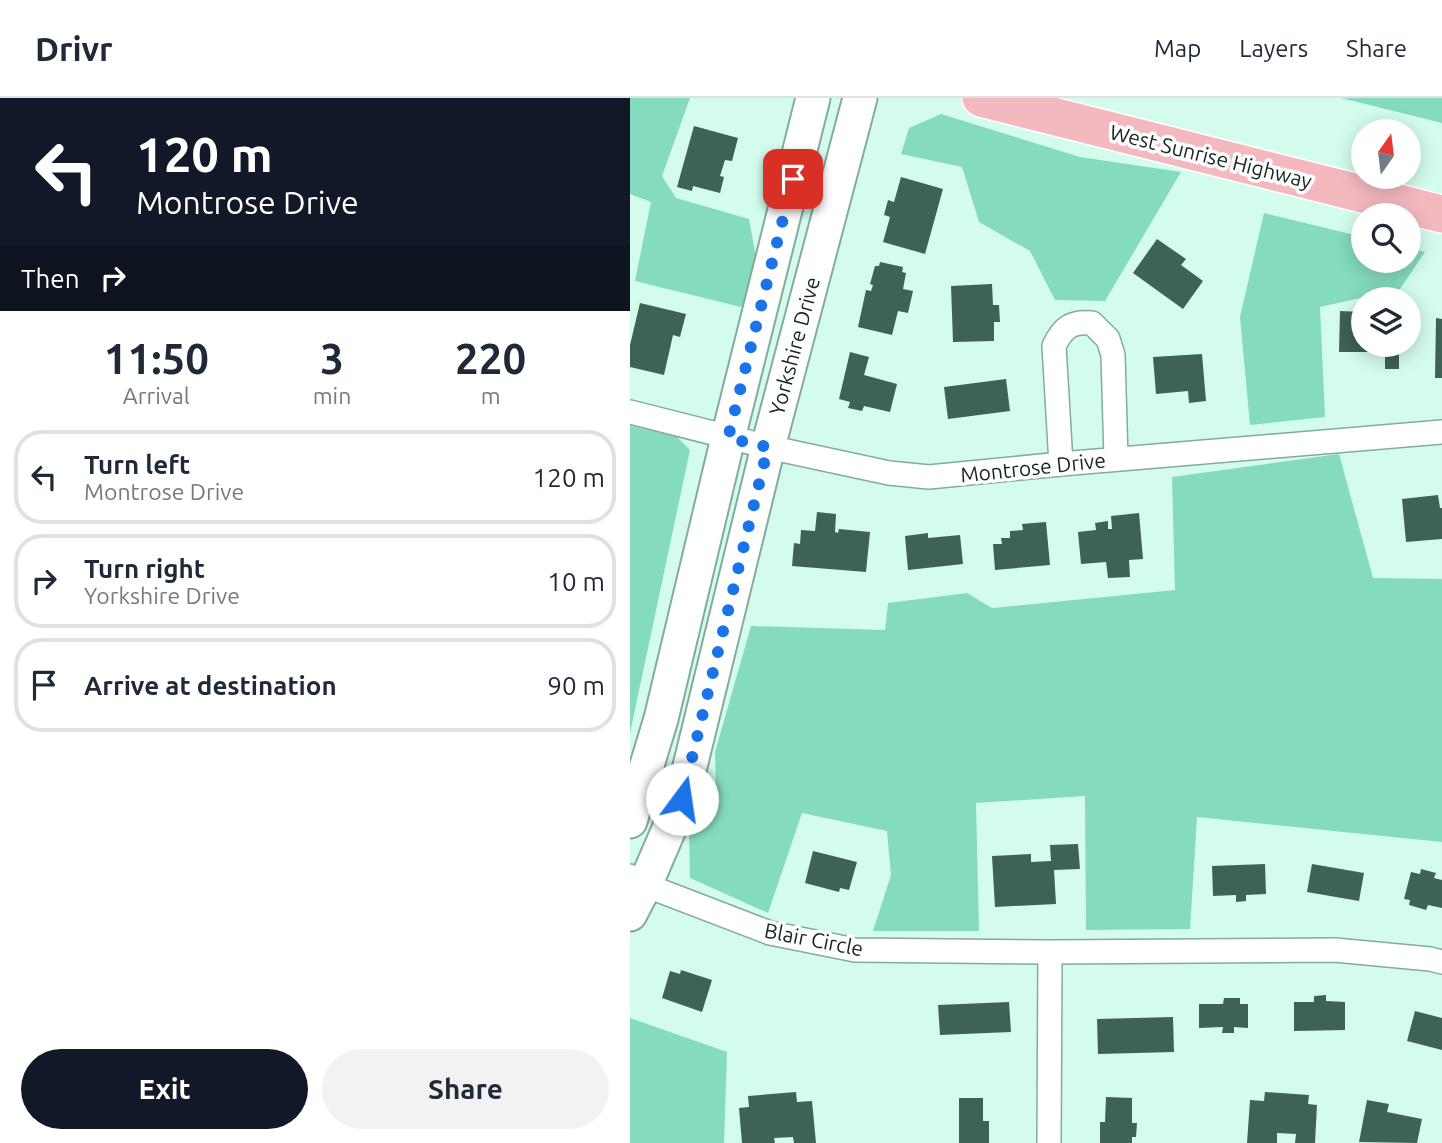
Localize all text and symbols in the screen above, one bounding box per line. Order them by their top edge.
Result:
text: Drivr [35,30,113,67]
text: Map [1154,35,1201,62]
text: Layers [1239,35,1308,62]
text: Share [1346,35,1407,62]
street label: West Sunrise Highway [1107,119,1315,193]
north arrow [1351,119,1421,189]
map controls [1351,119,1421,357]
icon: left [21,126,112,217]
text: 120 m [136,126,273,181]
pin [763,149,823,209]
icon: arrive [774,160,812,198]
text: Montrose Drive [136,184,359,220]
button: search [1351,203,1421,273]
icon: right [94,259,132,297]
text: Then [21,264,80,293]
street label: Yorkshire Drive [764,274,824,418]
button: layers [1351,287,1421,357]
text: 11:50 [104,335,209,382]
text: 3 [320,335,344,382]
text: 220 [455,335,526,382]
text: Arrival [123,383,190,408]
text: min [313,383,351,408]
text: m [481,383,501,408]
street label: Montrose Drive [959,447,1107,487]
text: Turn left [84,450,190,479]
icon: left [25,458,63,496]
text: 120 m [533,463,605,492]
text: Montrose Drive [84,479,244,504]
text: Turn right [84,554,205,583]
icon: right [25,562,63,600]
text: 10 m [547,567,605,596]
text: Yorkshire Drive [84,583,240,608]
icon: arrive [25,666,63,704]
text: Arrive at destination [84,671,337,700]
text: 90 m [547,671,605,700]
position arrow [645,762,719,836]
street label: Blair Circle [762,918,866,960]
button: Exit [21,1049,308,1129]
button: Share [322,1049,609,1129]

